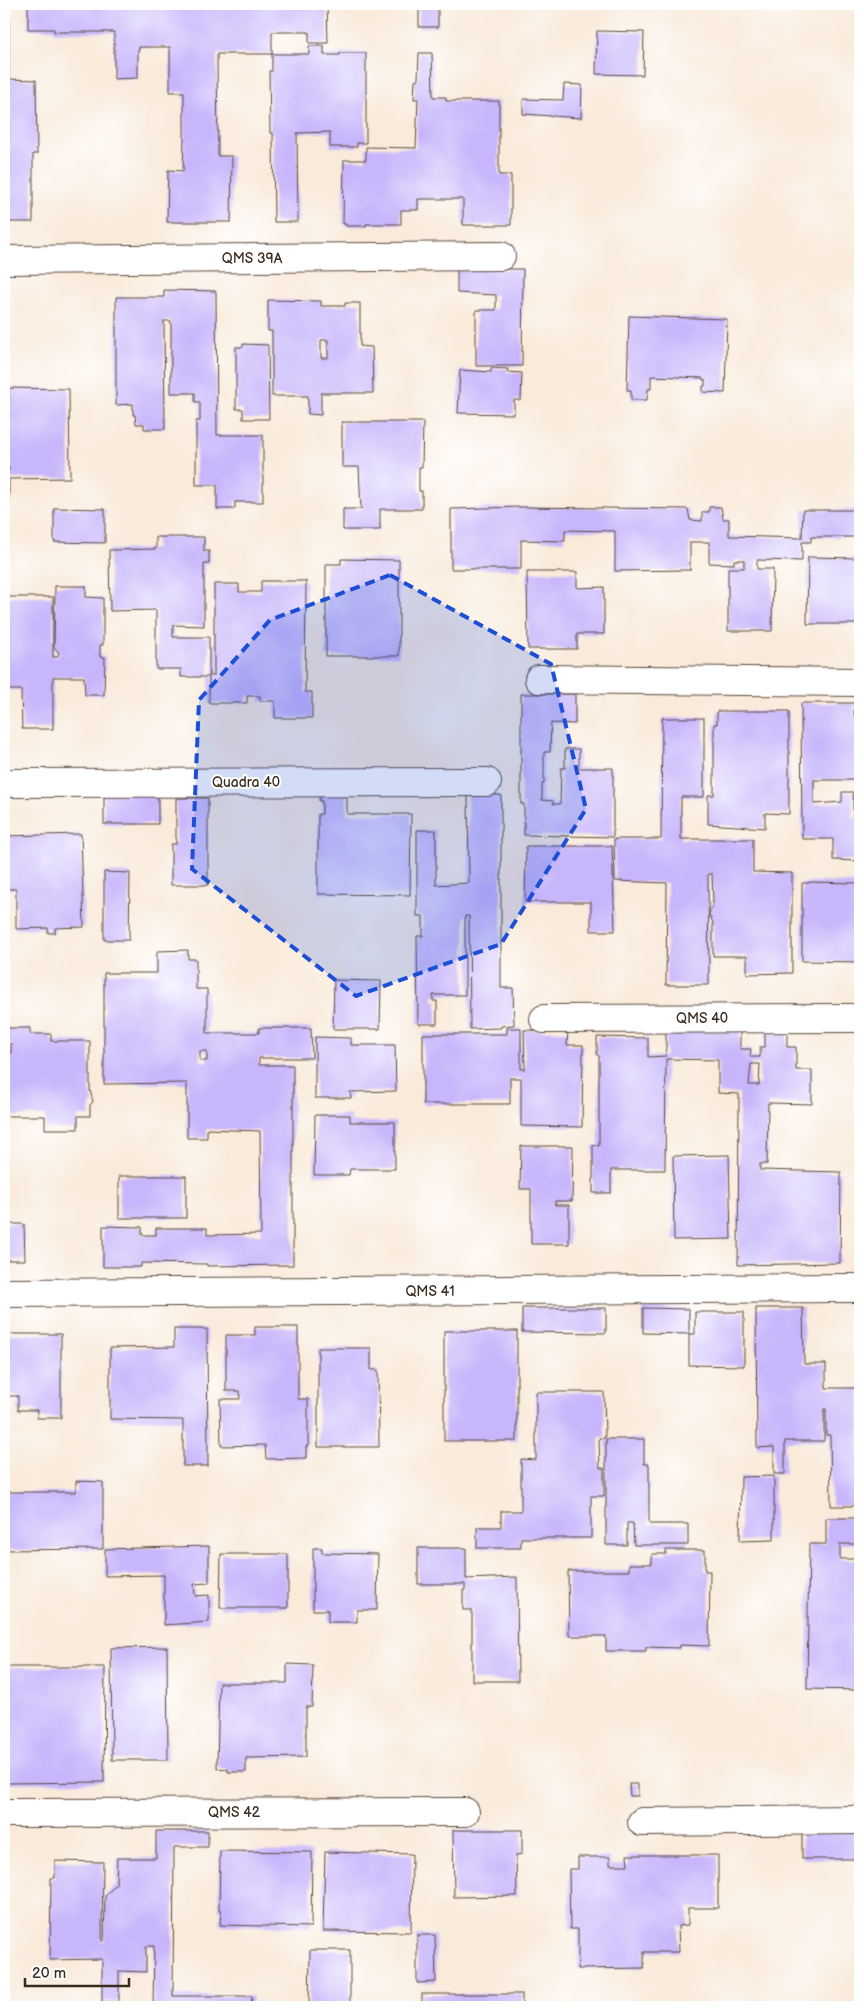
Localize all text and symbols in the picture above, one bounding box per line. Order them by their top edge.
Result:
street label: QMS 39A [222,250,283,267]
street label: Quadra 40 [212,774,280,791]
street label: QMS 40 [676,1010,728,1027]
street label: QMS 41 [405,1283,455,1300]
street label: QMS 42 [208,1804,261,1821]
scale bar [25,1956,129,1988]
text: 20 m [32,1964,66,1983]

